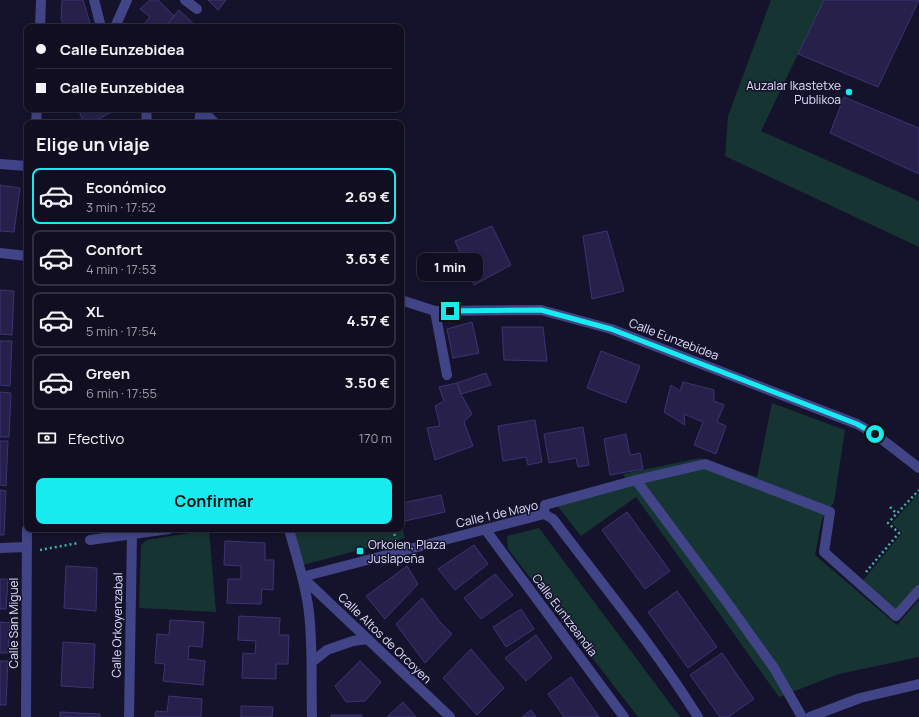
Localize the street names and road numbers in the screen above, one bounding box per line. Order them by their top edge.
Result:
street label: Calle Eunzebidea [627,314,721,364]
street label: Calle 1 de Mayo [454,496,540,532]
street label: Calle Euntzeandia [528,570,602,660]
street label: Calle Orkoyenzabal [108,572,126,678]
street label: Calle San Miguel [5,578,22,668]
street label: Calle Altos de Orcoyen [335,589,435,687]

